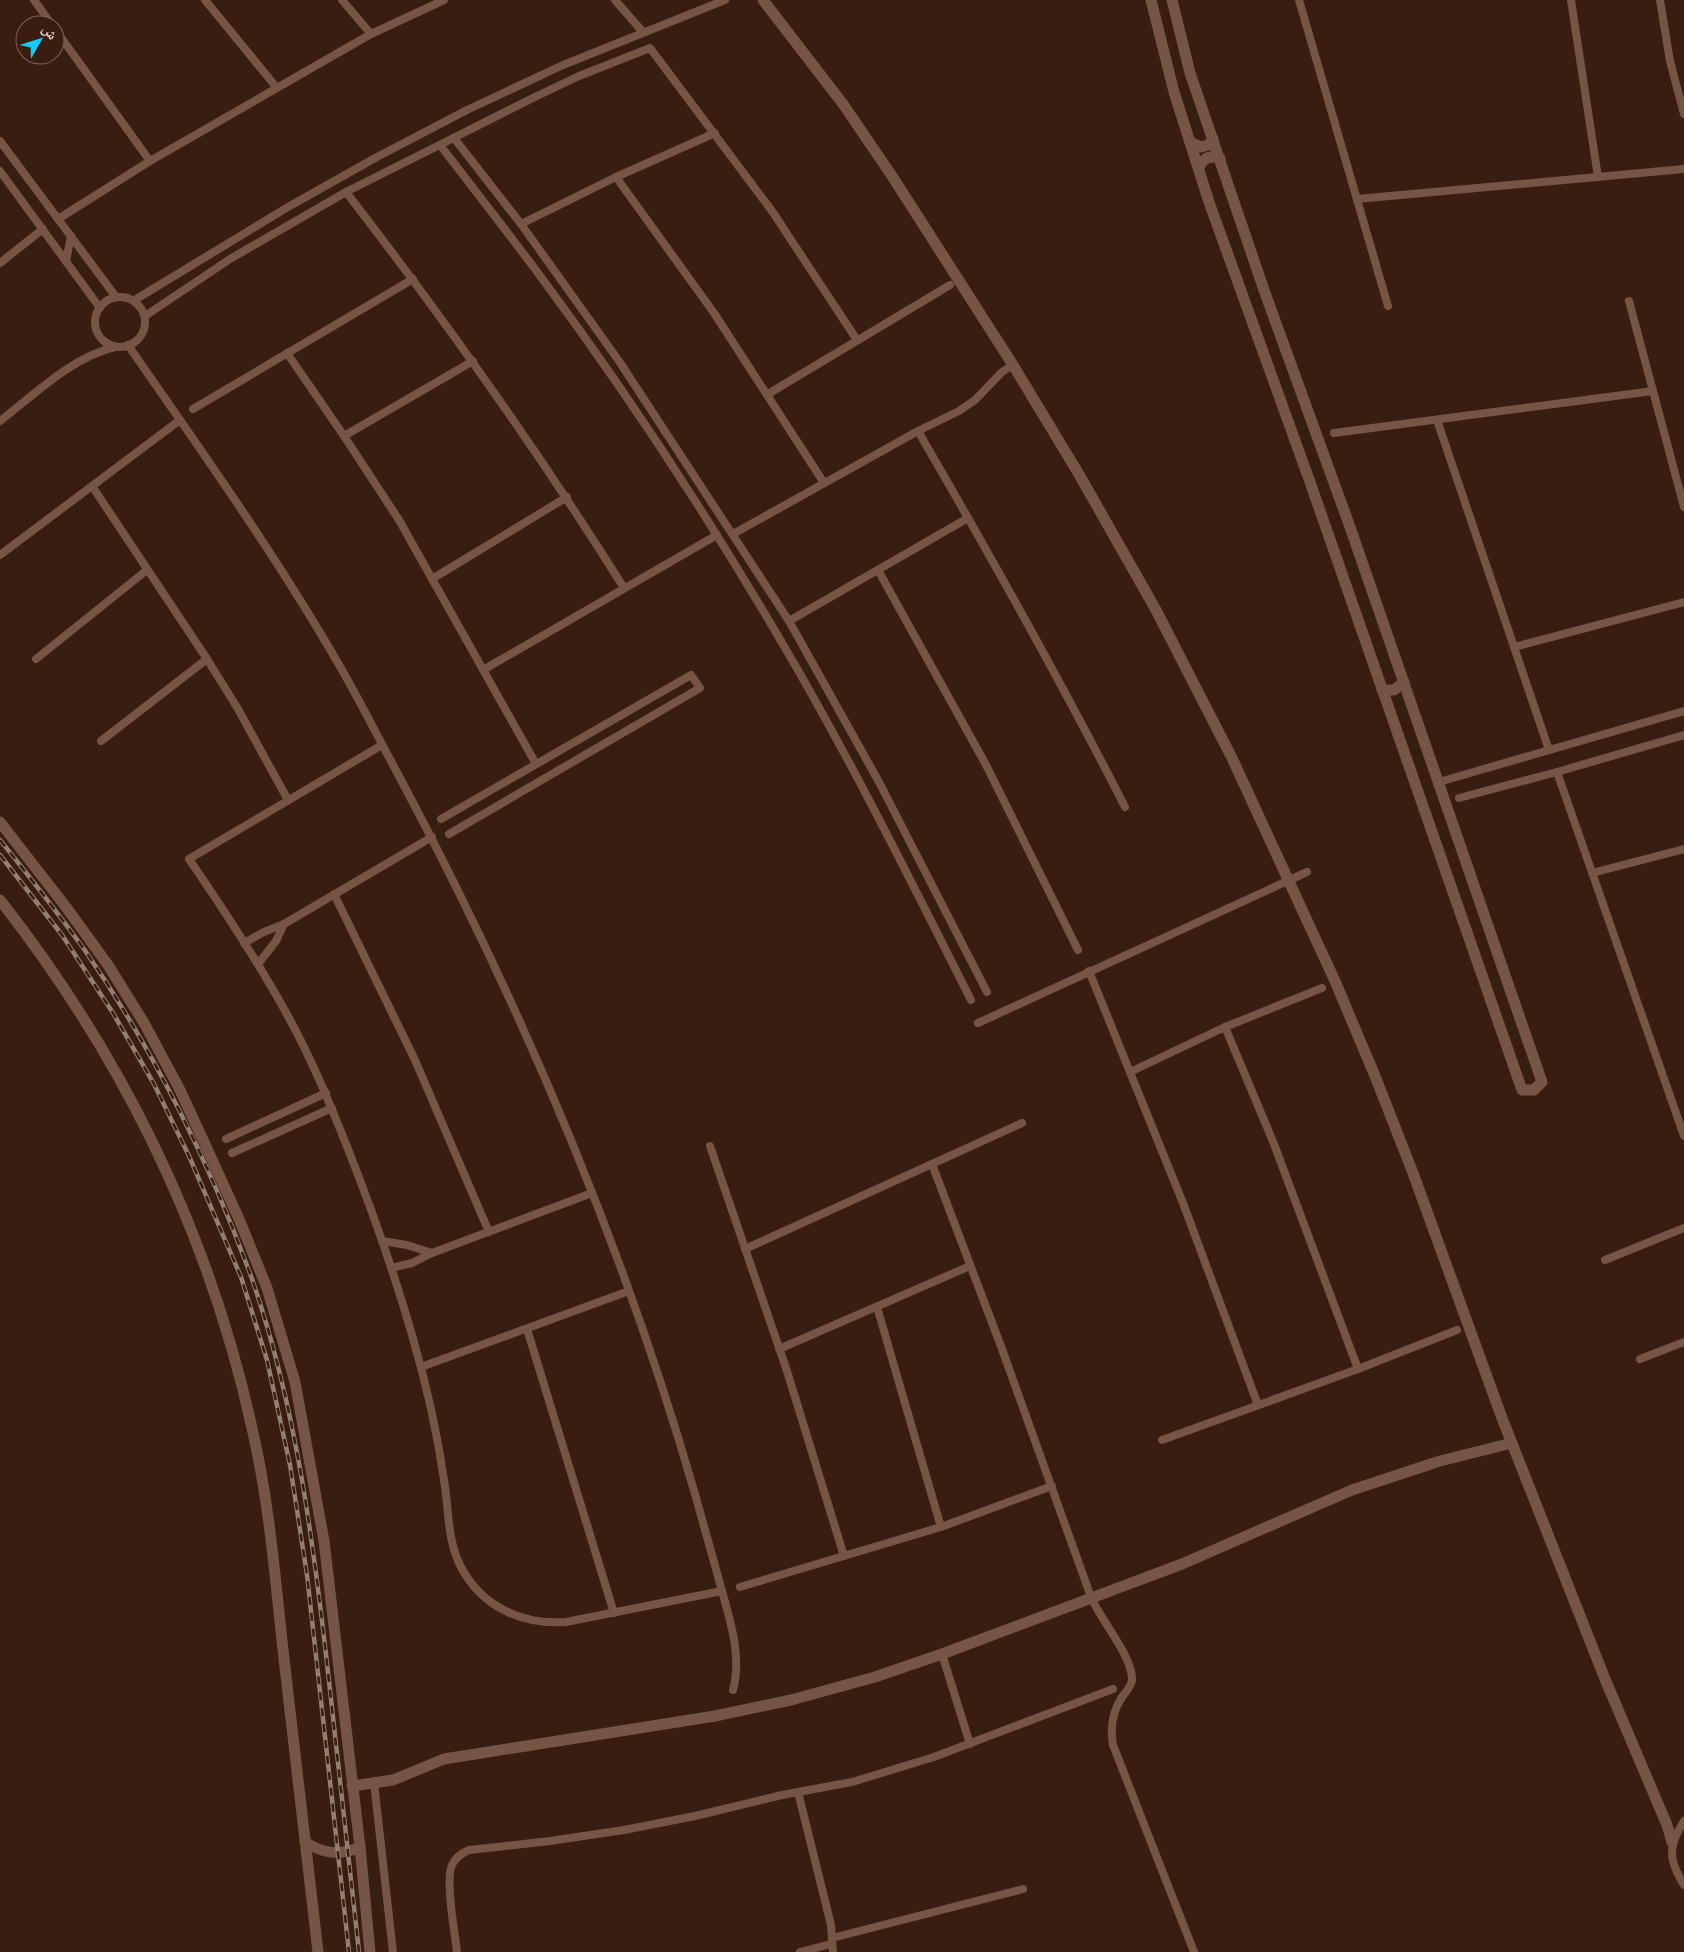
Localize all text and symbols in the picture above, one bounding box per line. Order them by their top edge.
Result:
north arrow [15,15,65,65]
text: ش [38,20,62,43]

